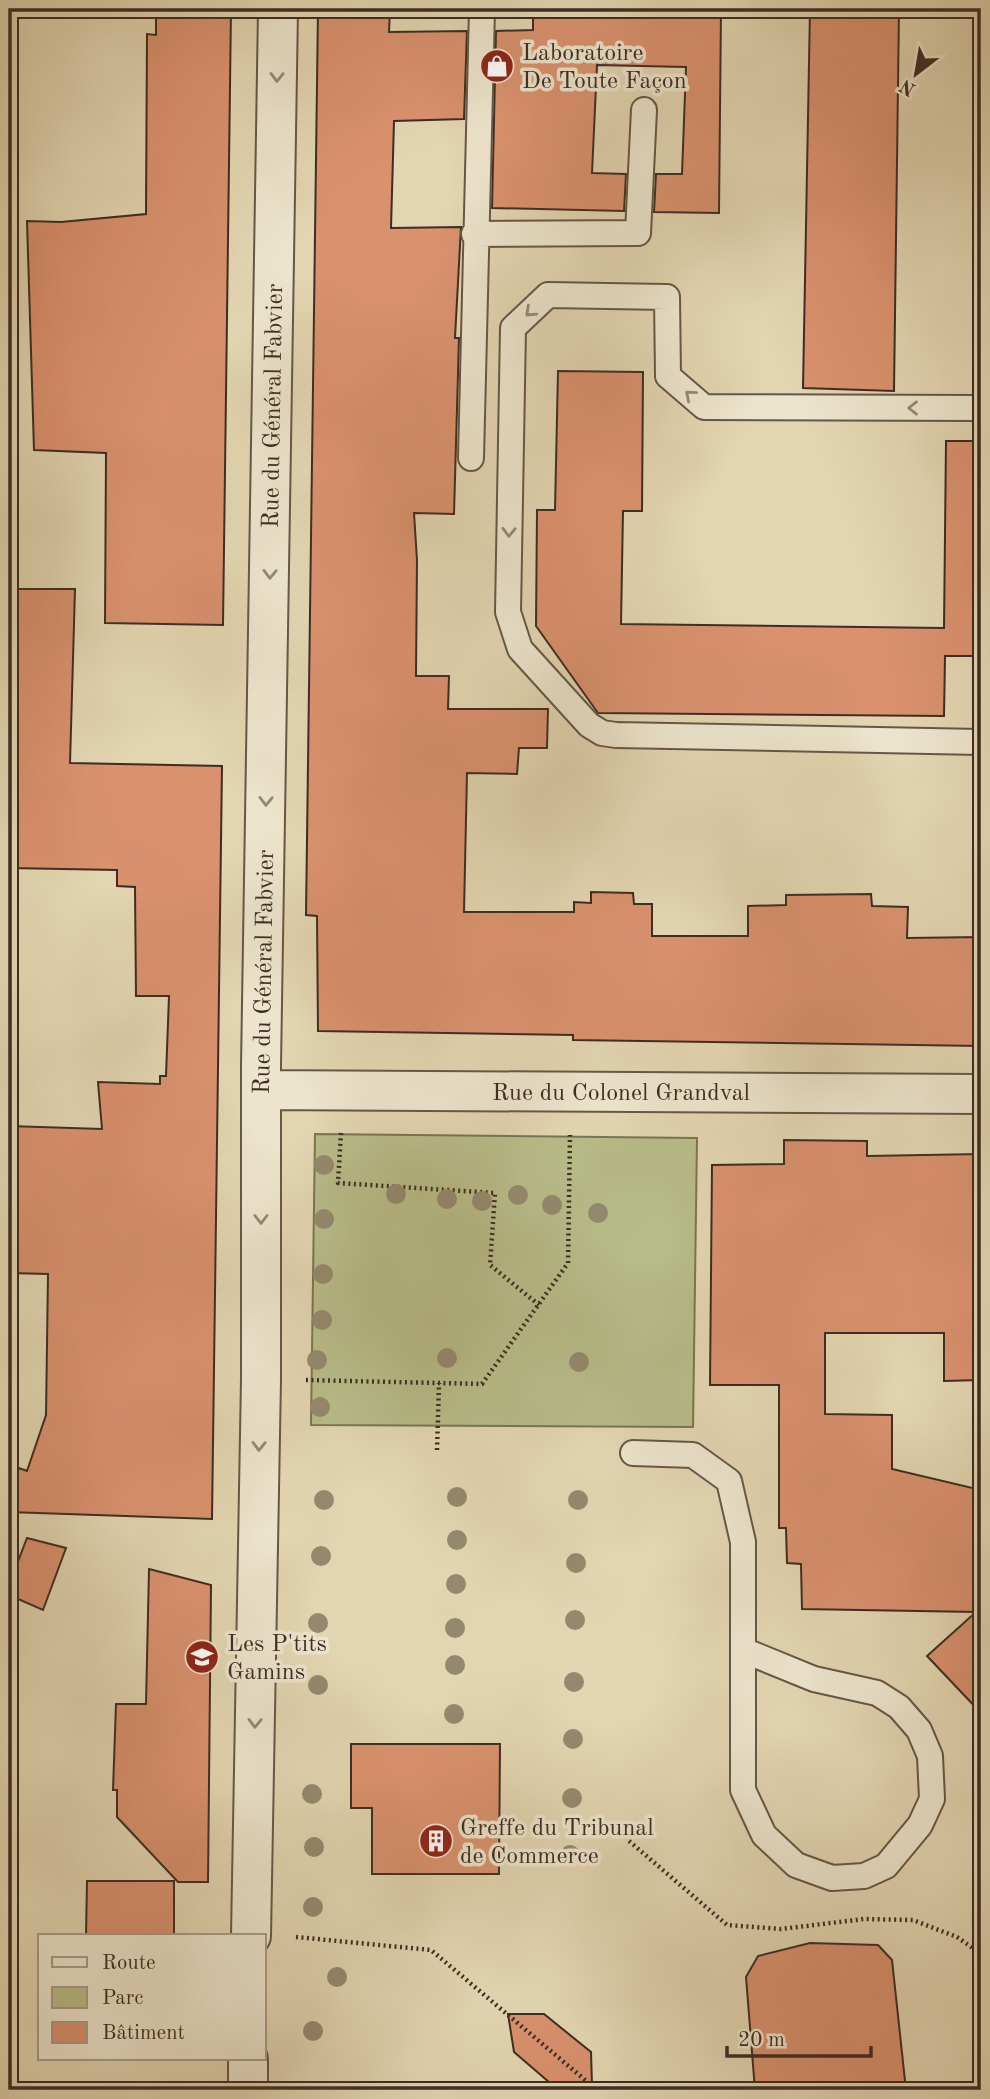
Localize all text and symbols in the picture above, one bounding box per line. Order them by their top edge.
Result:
north arrow [881,38,951,108]
place label: Laboratoire De Toute Façon [522,42,687,94]
shop icon: Laboratoire De Toute Façon [478,47,516,85]
one-way arrow [269,72,285,83]
text: N [897,74,920,98]
street label: Rue du Général Fabvier [260,283,288,529]
one-way arrow [525,304,538,317]
one-way arrow [685,391,698,403]
one-way arrow [907,400,918,416]
one-way arrow [501,527,516,538]
one-way arrow [262,569,278,580]
one-way arrow [258,797,274,807]
street label: Rue du Général Fabvier [251,849,279,1095]
street label: Rue du Colonel Grandval [492,1082,750,1106]
one-way arrow [253,1214,269,1224]
one-way arrow [251,1441,267,1452]
place label: Les P'tits Gamins [227,1633,327,1685]
school or university icon: Les P'tits Gamins [183,1638,221,1676]
one-way arrow [247,1717,262,1728]
place label: Greffe du Tribunal de Commerce [460,1817,654,1869]
building icon: Greffe du Tribunal de Commerce [417,1822,455,1860]
legend [38,1934,266,2060]
text: Route [102,1953,156,1974]
text: Parc [102,1988,144,2009]
scale bar [727,2015,871,2059]
text: Bâtiment [102,2023,185,2044]
text: 20 m [738,2030,785,2051]

